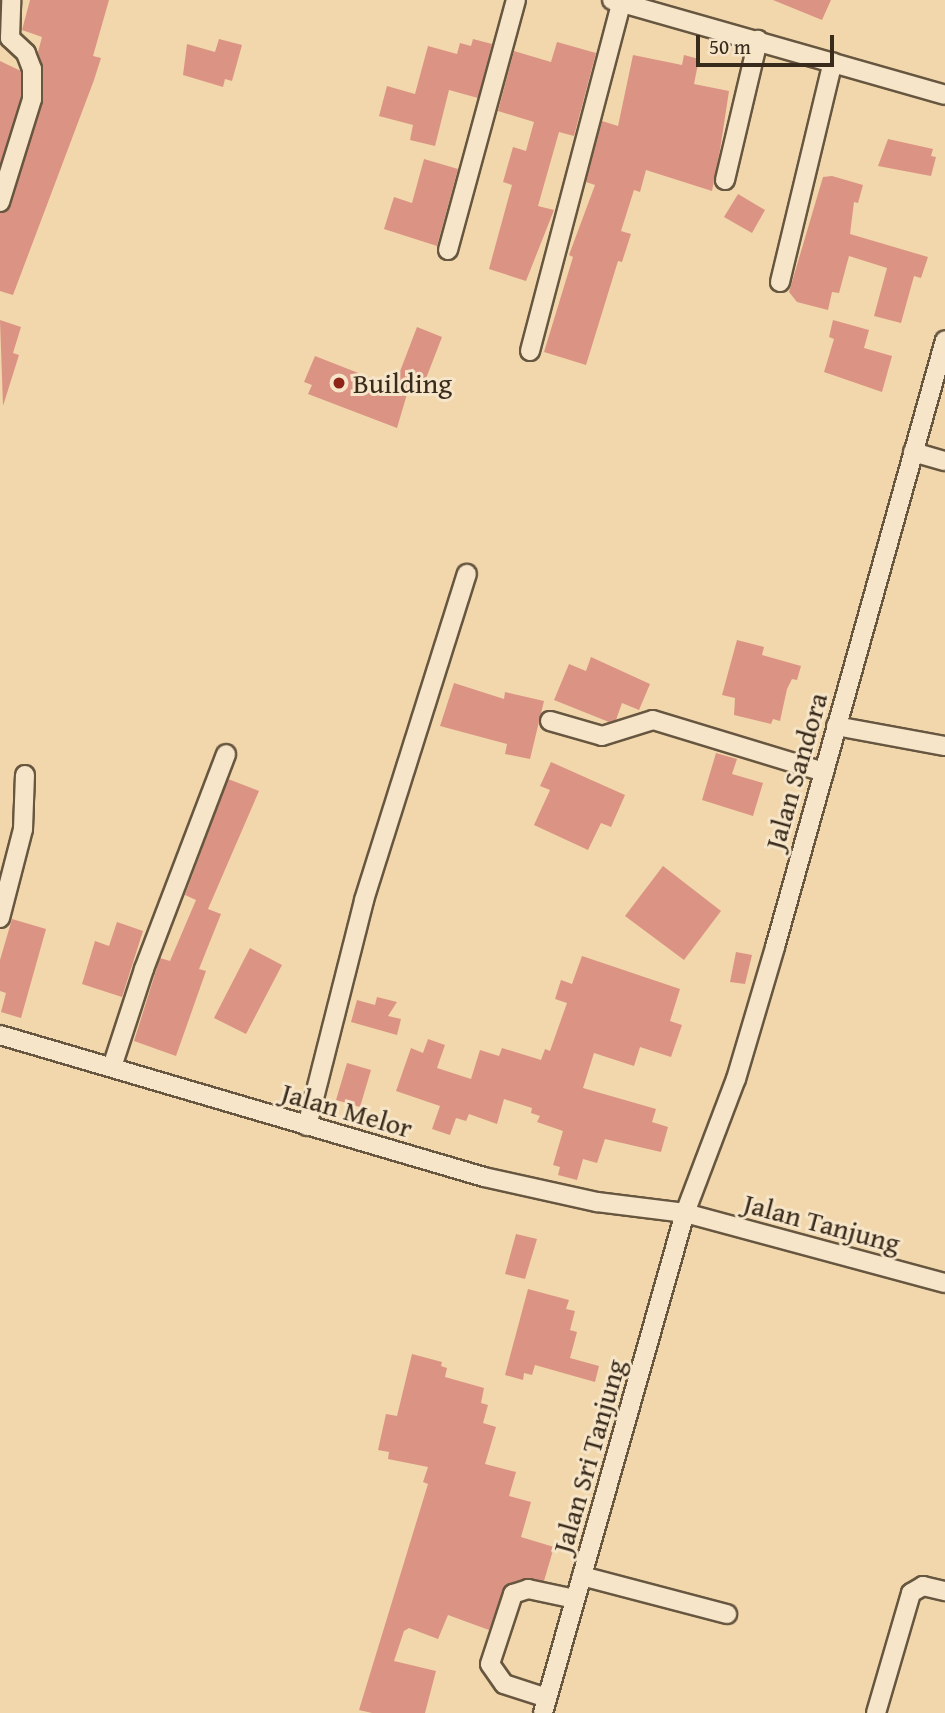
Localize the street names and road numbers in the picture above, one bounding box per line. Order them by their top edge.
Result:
street label: Jalan Sandora [758,689,834,853]
street label: Jalan Melor [278,1075,416,1145]
street label: Jalan Tanjung [740,1186,904,1260]
street label: Jalan Sri Tanjung [545,1355,633,1557]

